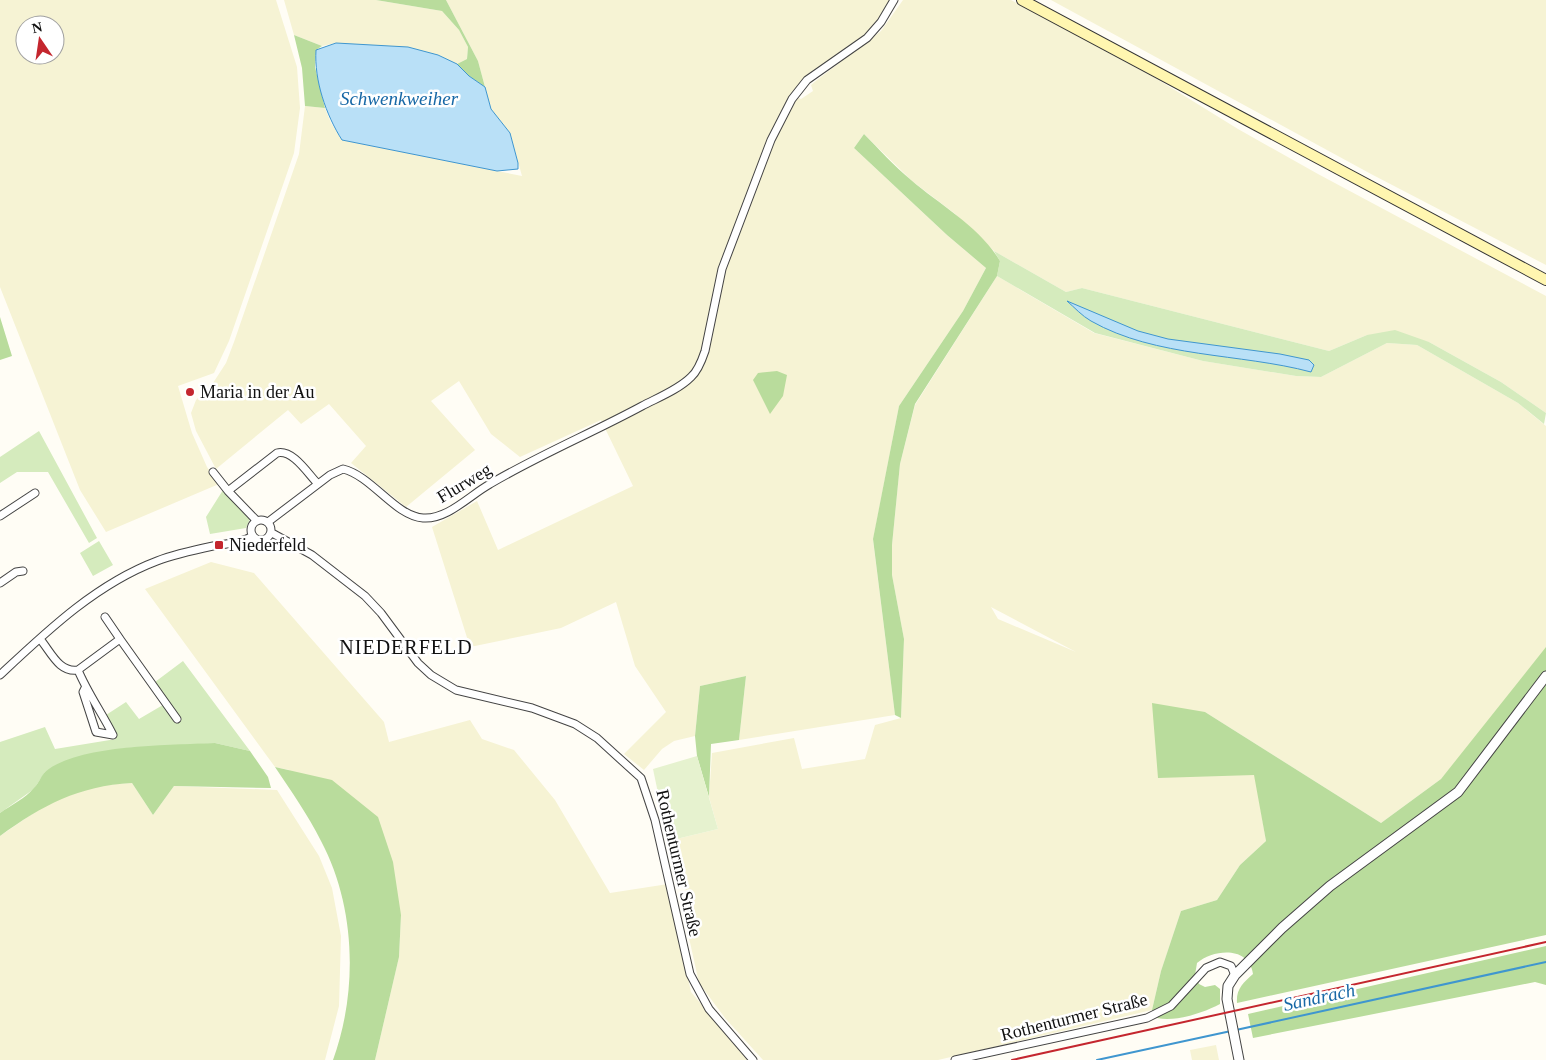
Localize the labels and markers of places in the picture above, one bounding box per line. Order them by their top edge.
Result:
place label: Maria in der Au [200,382,314,402]
marker: Maria in der Au [184,386,196,398]
place label: Niederfeld [229,535,306,555]
marker: Niederfeld [213,539,225,551]

